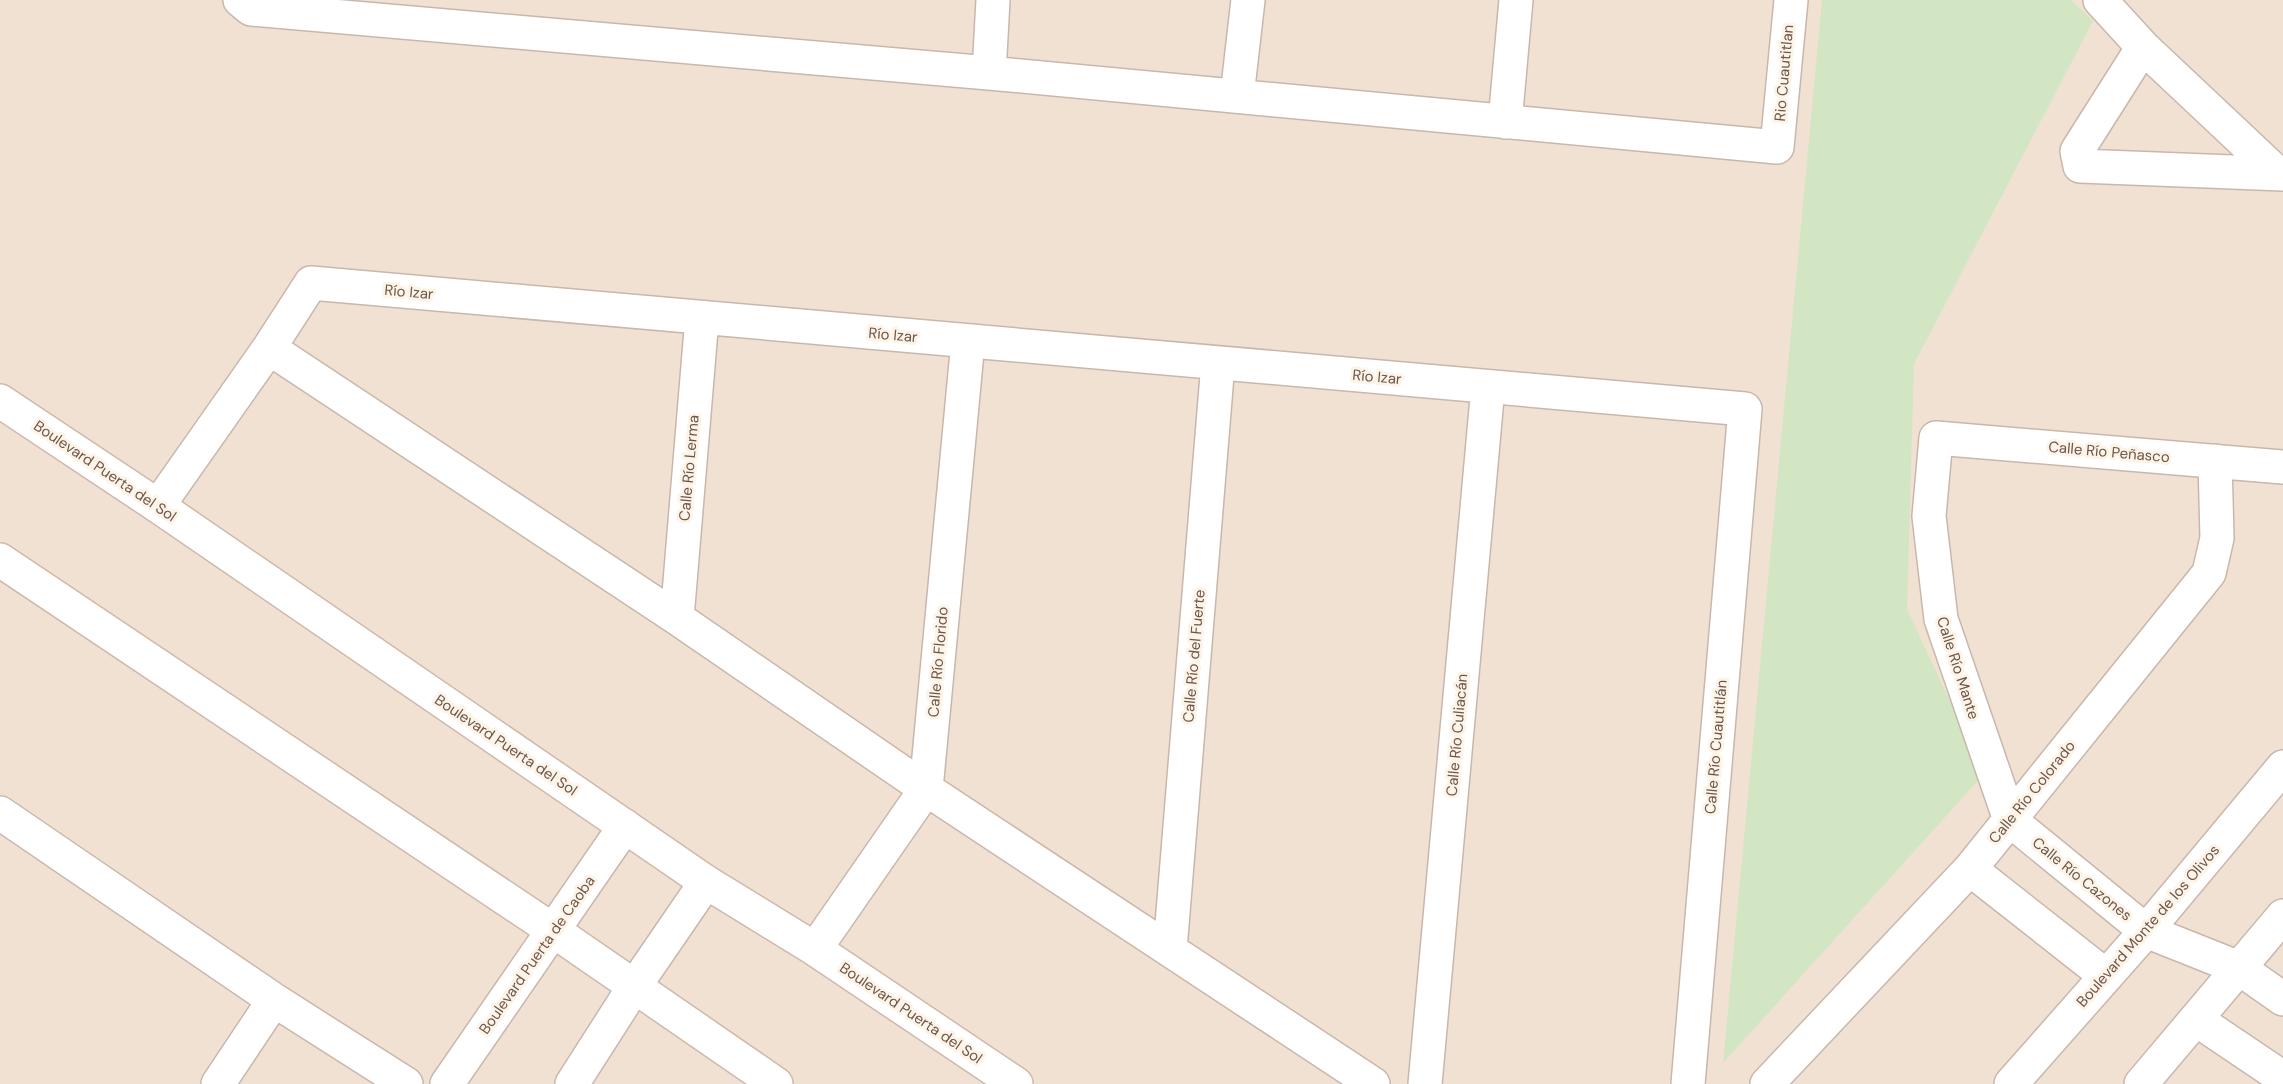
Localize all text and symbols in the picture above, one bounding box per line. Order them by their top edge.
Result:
street label: Rio Cuautitlan [1770,24,1798,122]
street label: Río Izar [384,280,435,304]
street label: Río Izar [868,323,919,347]
street label: Río Izar [1352,365,1403,389]
street label: Calle Río Lerma [674,414,704,522]
street label: Boulevard Puerta del Sol [30,416,180,526]
street label: Calle Río Peñasco [2047,437,2171,467]
street label: Calle Río del Fuerte [1178,589,1210,723]
street label: Calle Río Florido [923,606,953,718]
street label: Calle Río Mante [1932,614,1984,722]
street label: Calle Río Culiacán [1442,673,1472,797]
street label: Calle Río Cuautitlán [1700,679,1732,815]
street label: Boulevard Puerta del Sol [431,690,581,800]
street label: Calle Río Colorado [1984,736,2080,848]
street label: Calle Río Cazones [2028,833,2136,925]
street label: Boulevard Monte de los Olivos [2072,841,2224,1011]
street label: Boulevard Puerta de Caoba [475,872,599,1038]
street label: Boulevard Puerta del Sol [836,958,986,1068]

